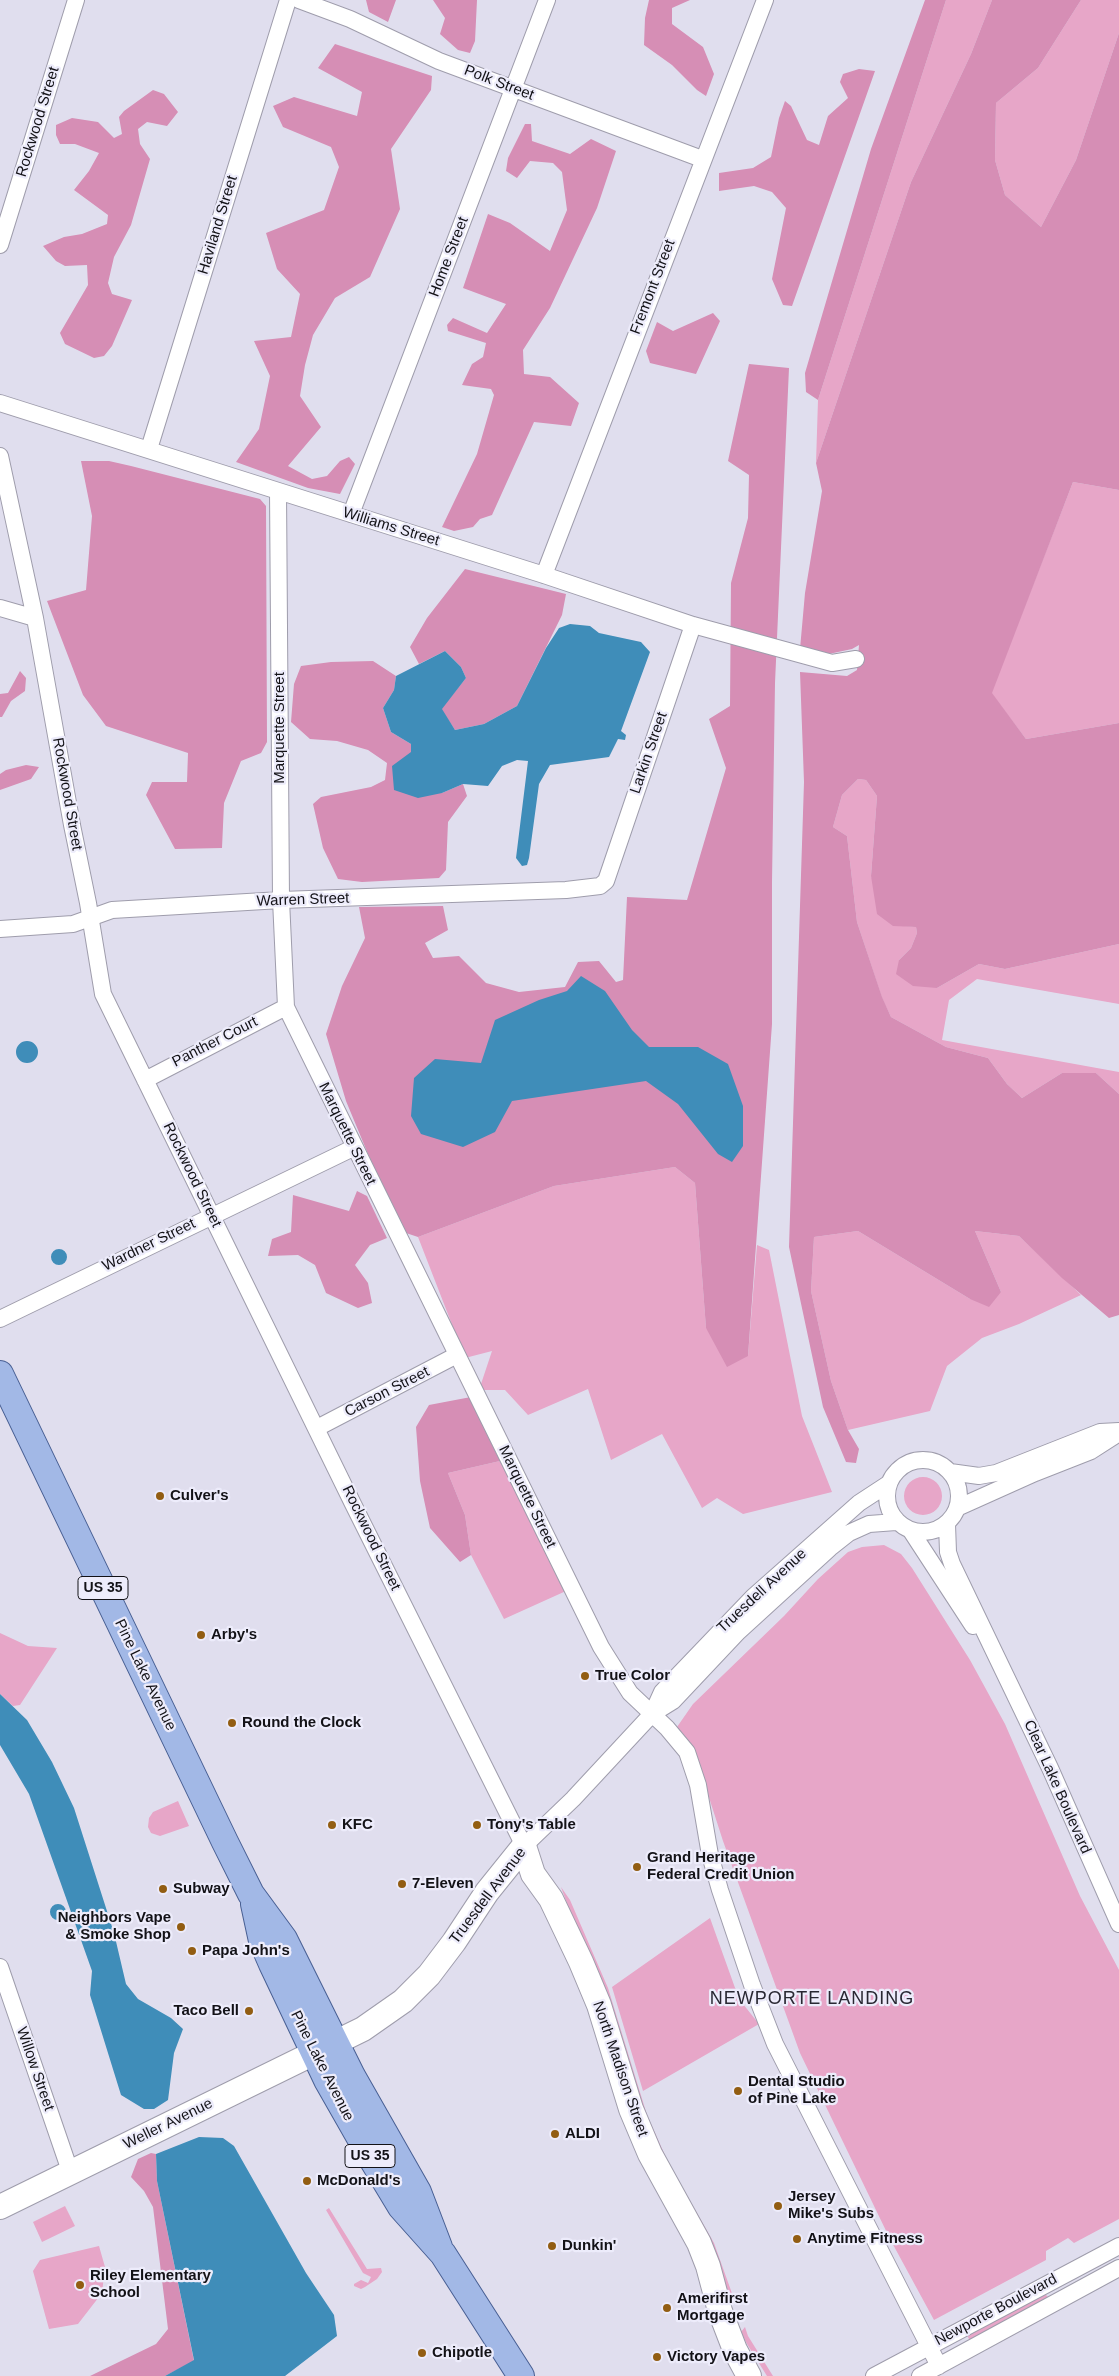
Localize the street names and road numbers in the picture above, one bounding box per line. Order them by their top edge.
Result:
street label: Polk Street [462,61,536,105]
street label: Rockwood Street [13,65,63,179]
street label: Haviland Street [194,173,242,277]
street label: Home Street [426,214,472,300]
street label: Fremont Street [627,237,679,337]
street label: Williams Street [341,504,441,550]
street label: Marquette Street [271,672,289,784]
street label: Larkin Street [627,710,671,796]
street label: Rockwood Street [48,736,86,852]
street label: Warren Street [256,889,350,911]
street label: Panther Court [169,1013,261,1071]
street label: Marquette Street [314,1080,380,1188]
street label: Rockwood Street [159,1120,225,1230]
street label: Wardner Street [100,1215,198,1275]
street label: Carson Street [342,1363,432,1421]
street label: Marquette Street [494,1443,560,1551]
street label: Rockwood Street [338,1483,404,1593]
street label: Truesdell Avenue [713,1545,811,1637]
road number: US 35 [78,1576,128,1600]
street label: Pine Lake Avenue [110,1616,180,1734]
street label: Clear Lake Boulevard [1019,1717,1095,1857]
street label: Truesdell Avenue [446,1844,530,1948]
street label: North Madison Street [588,1999,652,2139]
street label: Pine Lake Avenue [286,2008,358,2124]
street label: Willow Street [12,2025,58,2113]
street label: Weller Avenue [120,2095,216,2153]
road number: US 35 [345,2144,395,2168]
street label: Newporte Boulevard [932,2270,1060,2350]

